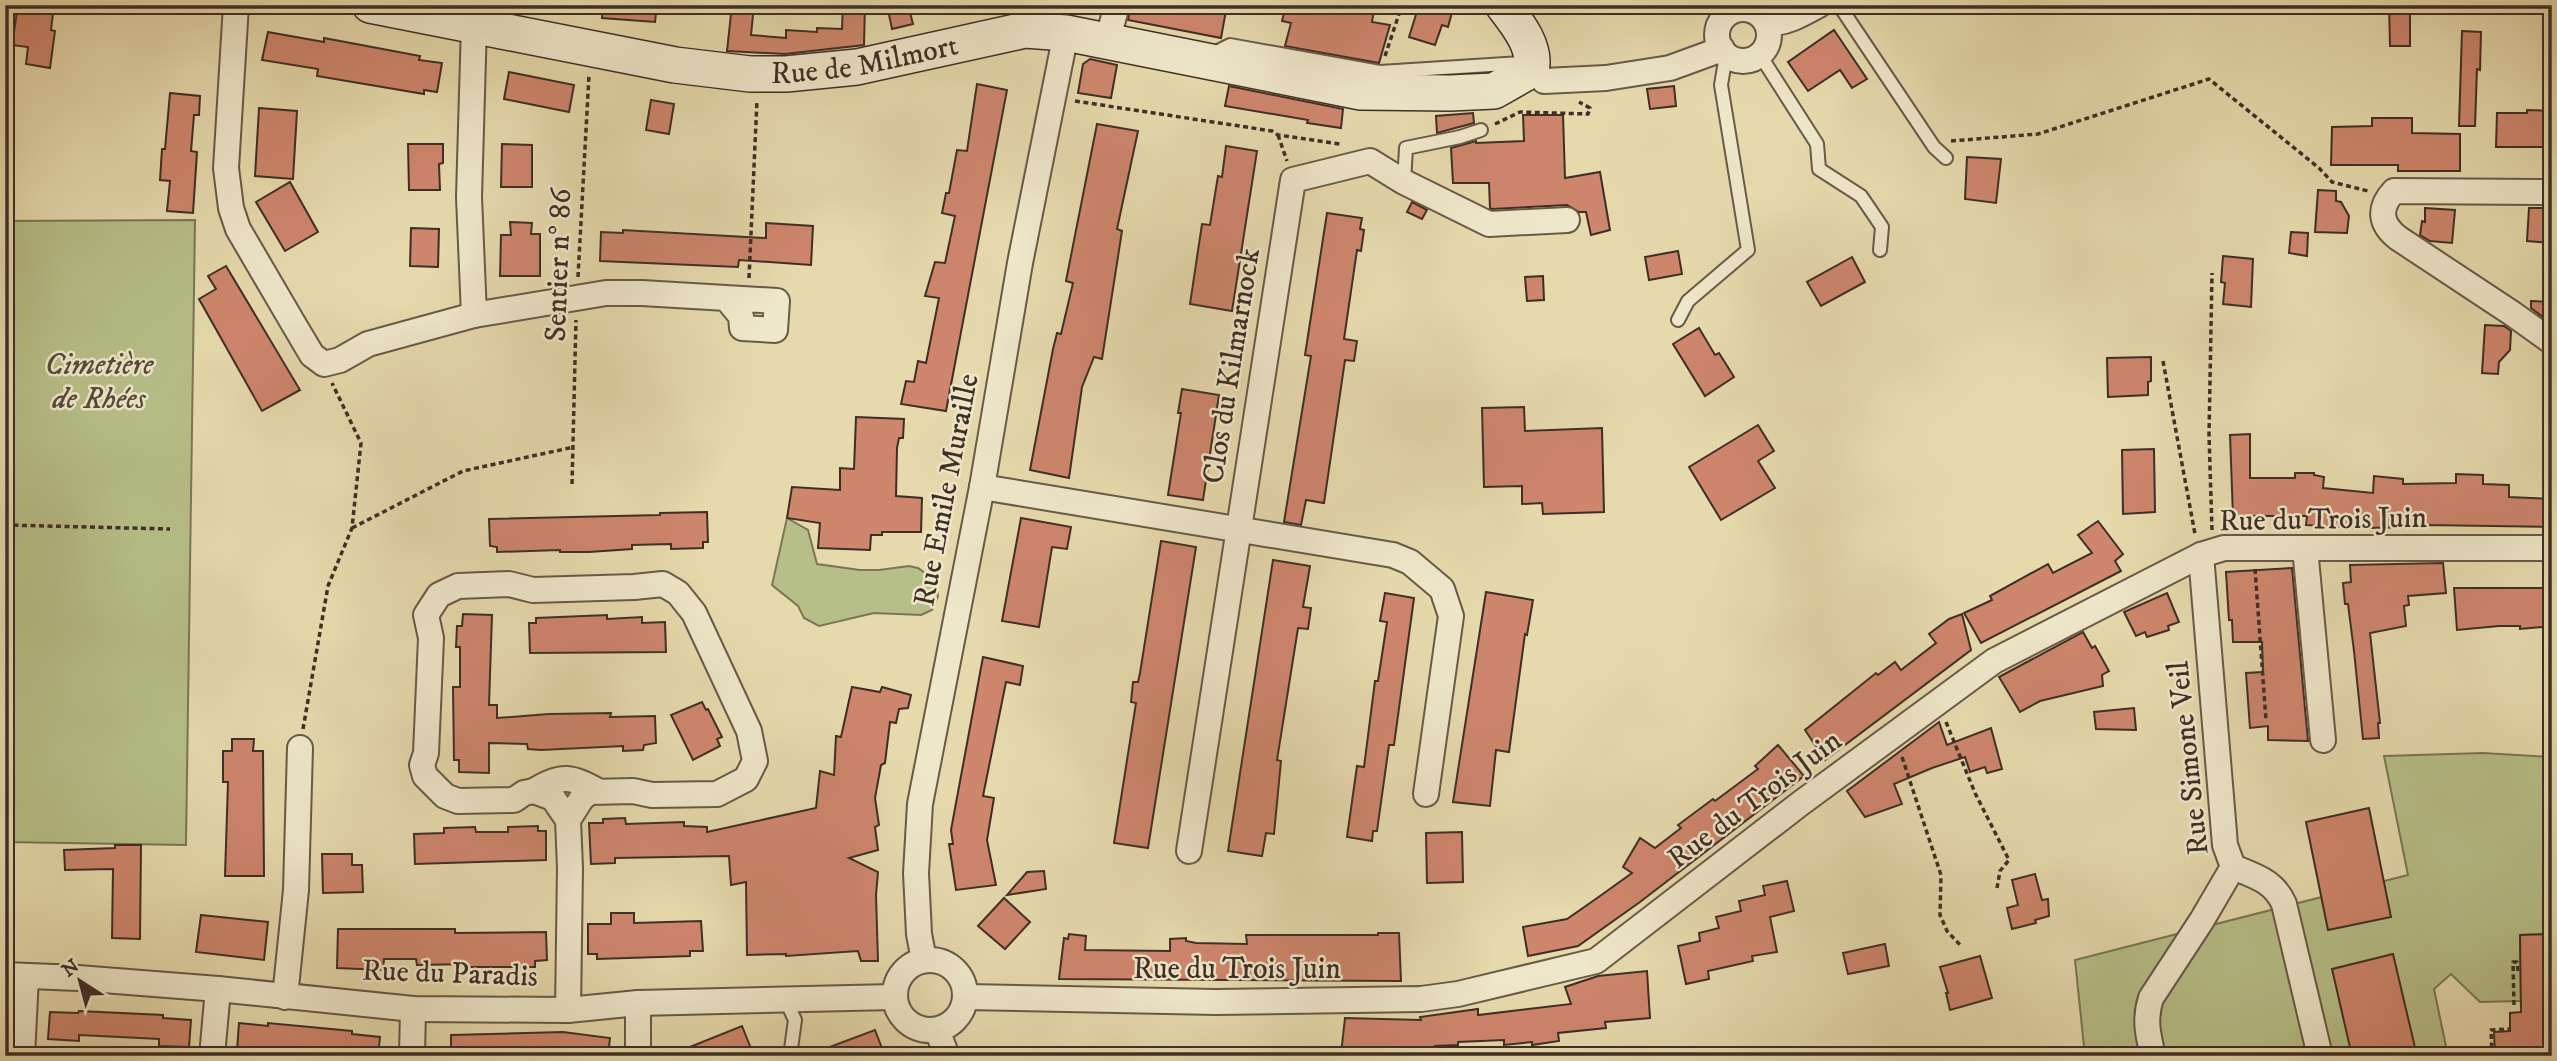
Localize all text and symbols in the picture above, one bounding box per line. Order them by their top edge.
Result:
street label: Rue de Milmort [771,27,961,92]
street label: Sentier n° 86 [538,186,580,342]
street label: Clos du Kilmarnock [1195,245,1269,486]
park label: Cimetière de Rhées [45,347,154,418]
street label: Rue Emile Muraille [906,371,988,609]
street label: Rue du Trois Juin [2219,500,2428,540]
street label: Rue Simone Veil [2160,659,2218,857]
street label: Rue du Trois Juin [1661,722,1849,877]
north arrow [46,946,116,1016]
street label: Rue du Trois Juin [1133,951,1341,988]
street label: Rue du Paradis [361,952,539,996]
text: N [58,954,84,982]

